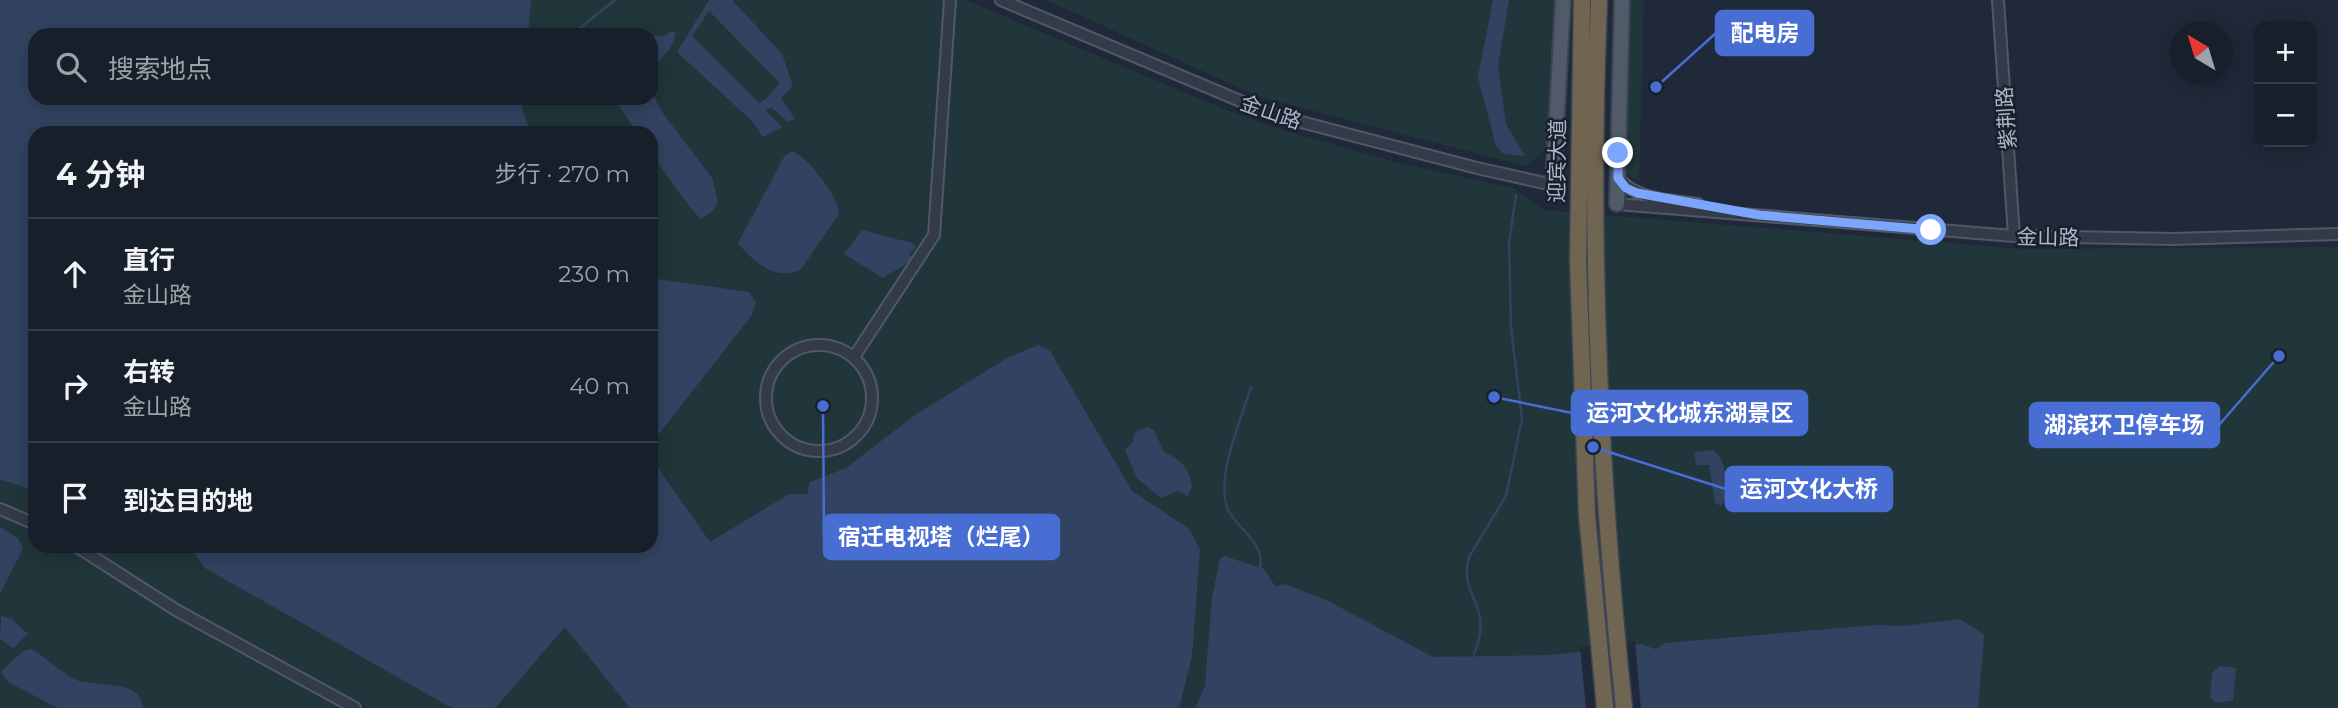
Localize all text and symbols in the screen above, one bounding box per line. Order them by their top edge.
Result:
callout: 配电房 [1716,11,1813,55]
text: 配电房 [1731,19,1800,47]
north arrow [2170,21,2233,84]
map controls [2254,21,2317,147]
button: + [2254,21,2317,84]
search box [28,28,658,105]
icon: search [52,48,90,86]
text: 搜索地点 [108,53,212,85]
button: − [2254,84,2317,147]
street label: 紫荆路 [1991,86,2021,150]
street label: 金山路 [1237,90,1305,134]
street label: 迎宾大道 [1544,119,1570,203]
route end [1602,137,1633,168]
text: 4 分钟 [56,156,145,193]
text: 步行 · 270 m [494,160,630,188]
route start [1915,214,1946,245]
street label: 金山路 [2016,224,2080,250]
text: 直行 [123,244,175,276]
icon: ahead [56,255,94,293]
text: 230 m [558,260,630,288]
text: 金山路 [123,281,192,309]
text: 右转 [123,356,175,388]
icon: right [56,367,94,405]
text: 40 m [569,372,630,400]
callout: 运河文化城东湖景区 [1572,391,1807,435]
text: 金山路 [123,393,192,421]
text: 运河文化城东湖景区 [1587,399,1794,427]
callout: 湖滨环卫停车场 [2030,403,2219,447]
text: 湖滨环卫停车场 [2044,411,2205,439]
callout: 运河文化大桥 [1726,467,1892,511]
text: 运河文化大桥 [1740,475,1878,503]
icon: arrive [56,479,94,517]
text: 到达目的地 [123,485,253,517]
callout: 宿迁电视塔（烂尾） [824,515,1059,559]
text: 宿迁电视塔（烂尾） [838,523,1045,551]

